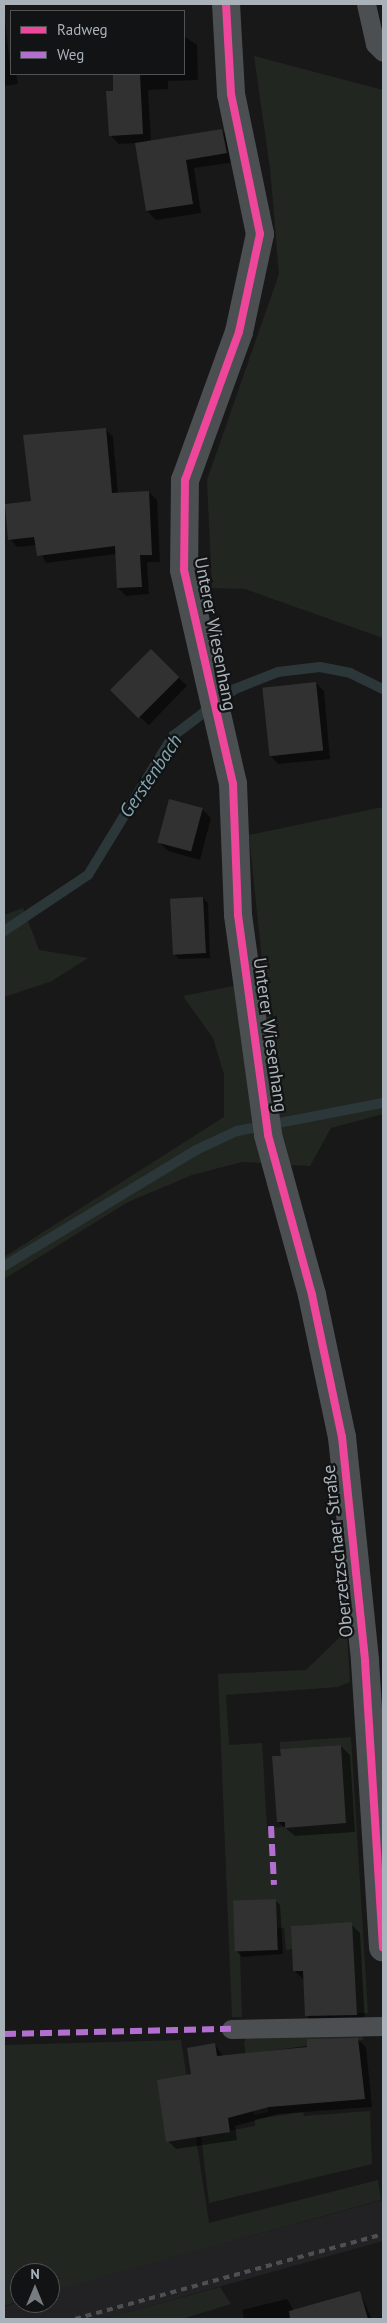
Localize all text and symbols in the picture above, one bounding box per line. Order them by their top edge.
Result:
legend [10,10,185,75]
text: Radweg [57,20,108,39]
text: Weg [57,45,84,64]
street label: Unterer Wiesenhang [189,555,241,713]
water label: Gerstenbach [115,730,187,822]
street label: Unterer Wiesenhang [248,956,292,1114]
street label: Oberzetzschaer Straße [318,1464,358,1638]
north arrow [10,2263,60,2313]
text: N [30,2265,40,2283]

